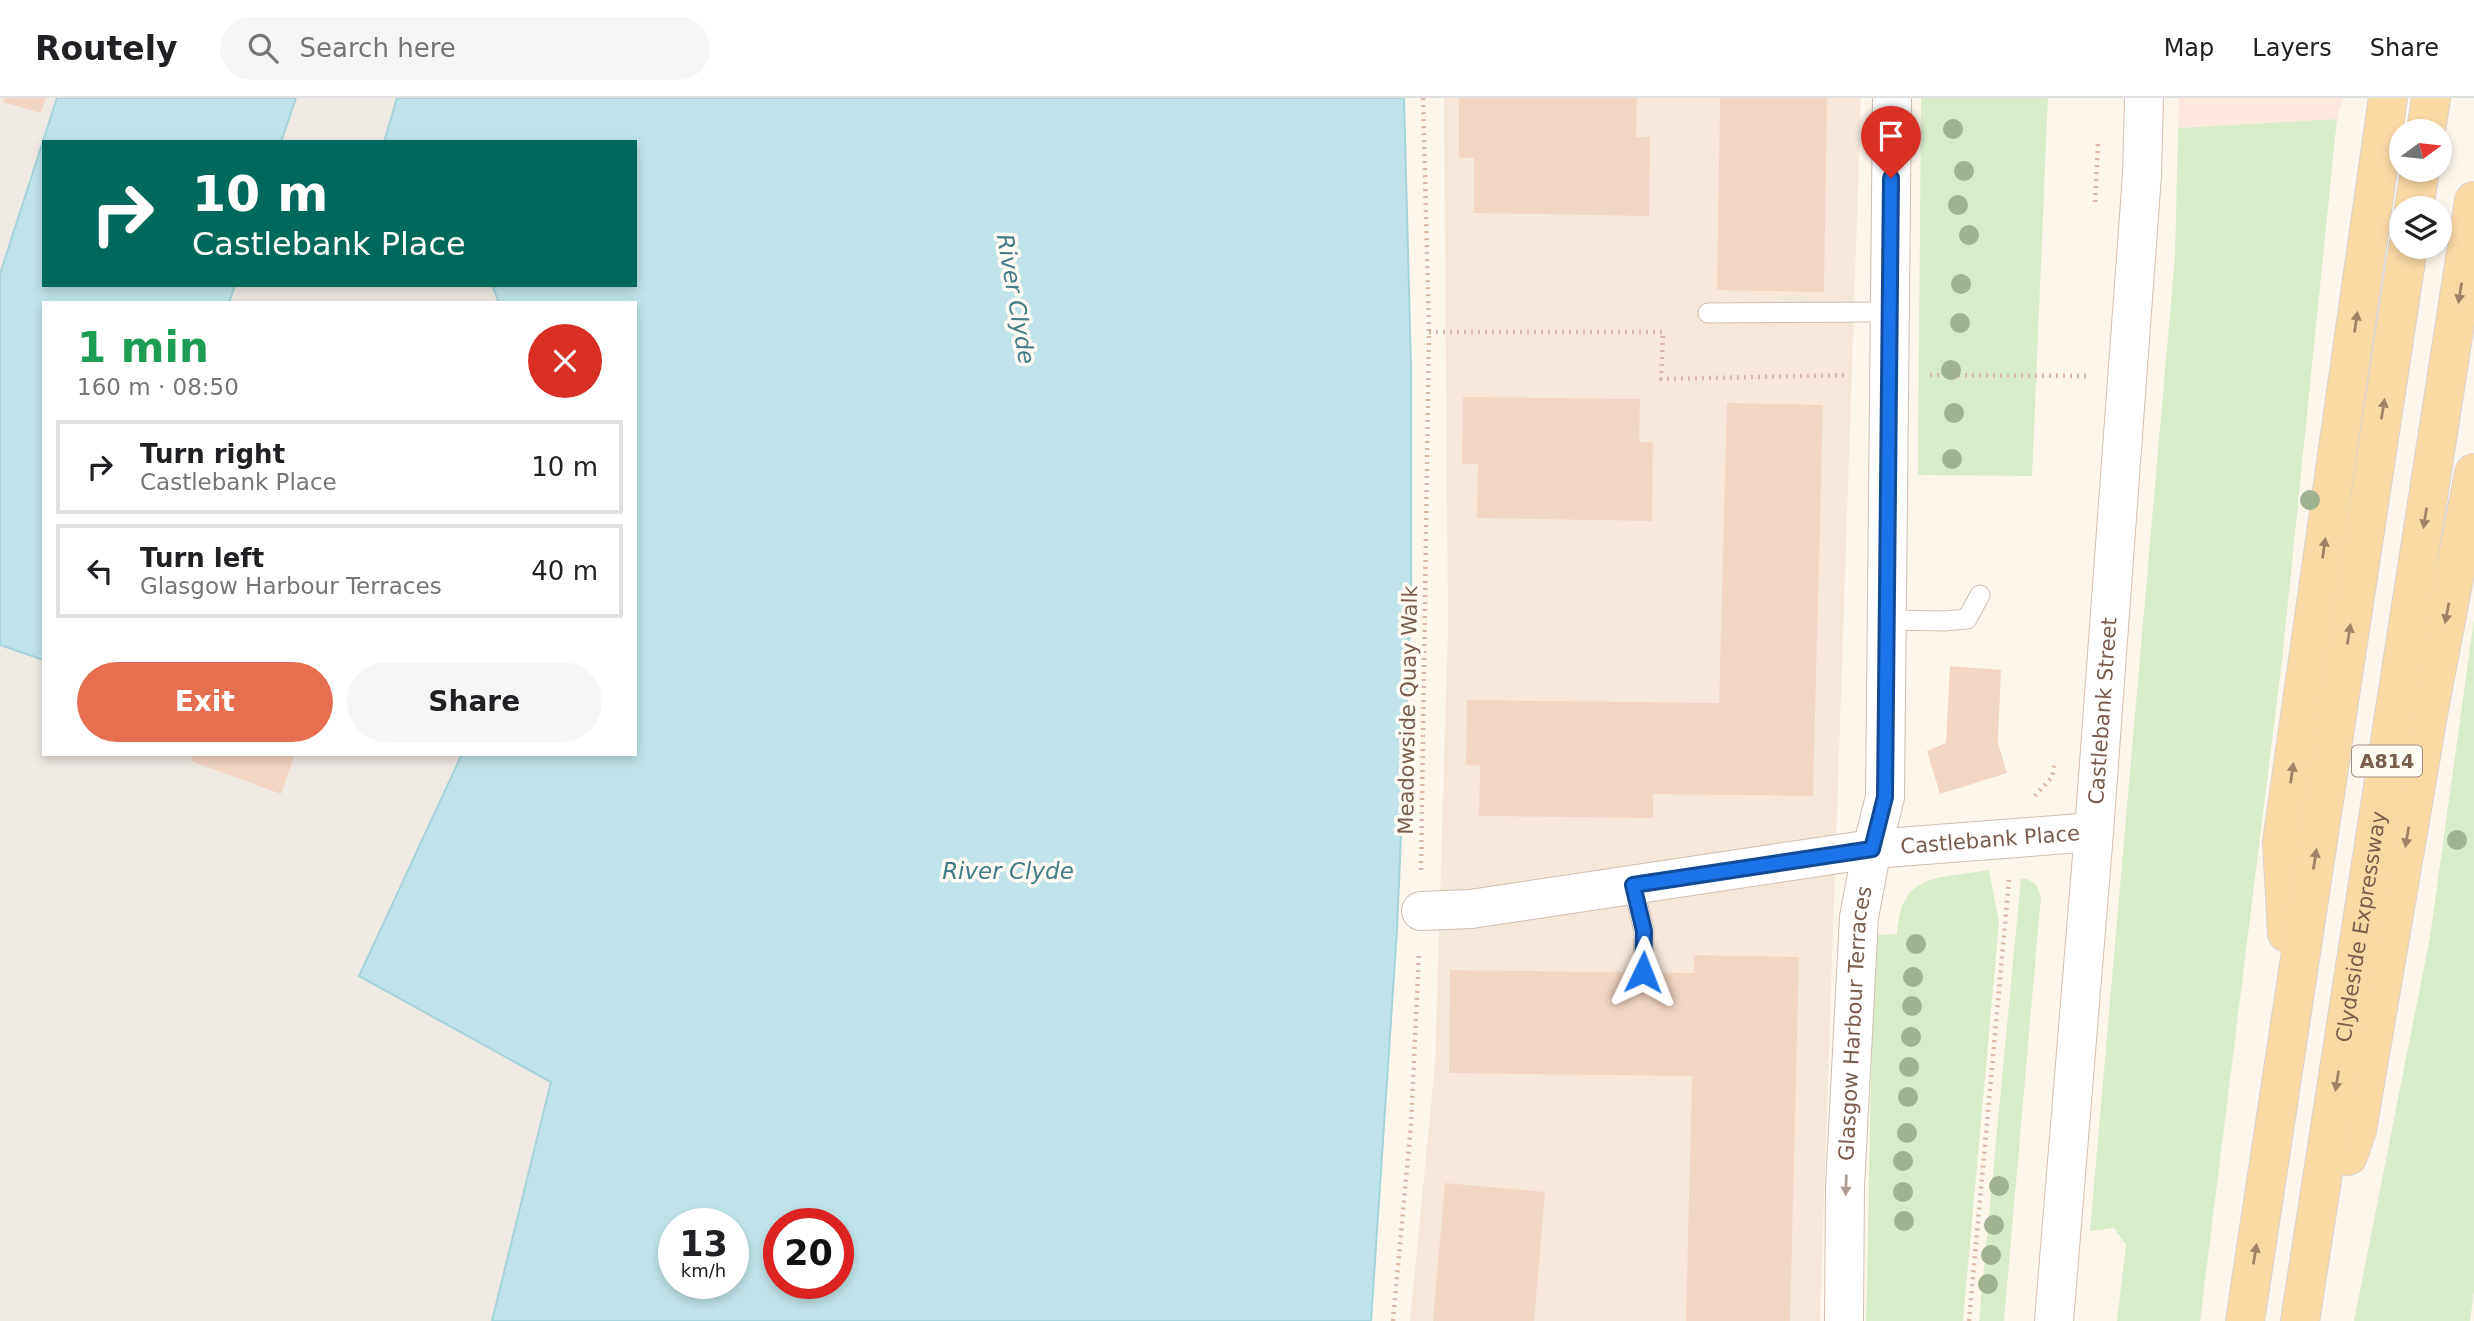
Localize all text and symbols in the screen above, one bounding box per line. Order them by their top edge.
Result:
search box [220,17,710,80]
text: Routely [35,29,178,68]
icon: search [244,29,282,67]
text: Search here [300,33,456,63]
text: Map [2164,34,2214,62]
text: Layers [2252,34,2332,62]
text: Share [2370,34,2439,62]
pin [1861,106,1921,178]
icon: arrive [1872,117,1910,155]
north arrow [2389,119,2452,182]
map controls [2389,119,2452,259]
text: 10 m [192,166,328,223]
icon: right [77,168,168,259]
button: layers [2389,196,2452,259]
text: Castlebank Place [192,225,466,263]
water label: River Clyde [992,232,1040,366]
one-way arrow [2454,282,2465,304]
one-way arrow [2350,311,2361,333]
text: 1 min [77,323,209,372]
button: close [528,324,602,398]
text: 160 m · 08:50 [77,374,239,400]
one-way arrow [2378,398,2389,420]
text: Turn right [140,439,285,469]
icon: right [81,448,119,486]
text: 10 m [531,452,598,482]
text: Castlebank Place [140,469,337,495]
one-way arrow [2419,507,2430,529]
one-way arrow [2319,536,2330,558]
text: Turn left [140,543,264,573]
icon: left [81,552,119,590]
text: 40 m [531,556,598,586]
text: Glasgow Harbour Terraces [140,573,442,599]
street label: Meadowside Quay Walk [1394,584,1422,835]
one-way arrow [2442,602,2453,624]
street label: Castlebank Street [2084,616,2122,805]
one-way arrow [2344,623,2355,645]
button: Exit [77,662,333,742]
button: Share [347,662,602,742]
road number: A814 [2352,746,2422,776]
one-way arrow [2287,762,2298,784]
street label: Clydeside Expressway [2331,809,2391,1044]
street label: Castlebank Place [1900,821,2081,859]
one-way arrow [2401,826,2412,848]
one-way arrow [2310,848,2321,870]
water label: River Clyde [942,858,1074,884]
street label: Glasgow Harbour Terraces [1834,884,1877,1161]
position arrow [1606,935,1680,1009]
one-way arrow [2331,1070,2342,1092]
one-way arrow [1840,1174,1851,1196]
speed limit sign: 20 [763,1208,854,1299]
text: 13 [679,1224,728,1264]
one-way arrow [2250,1242,2261,1264]
text: km/h [681,1260,726,1281]

